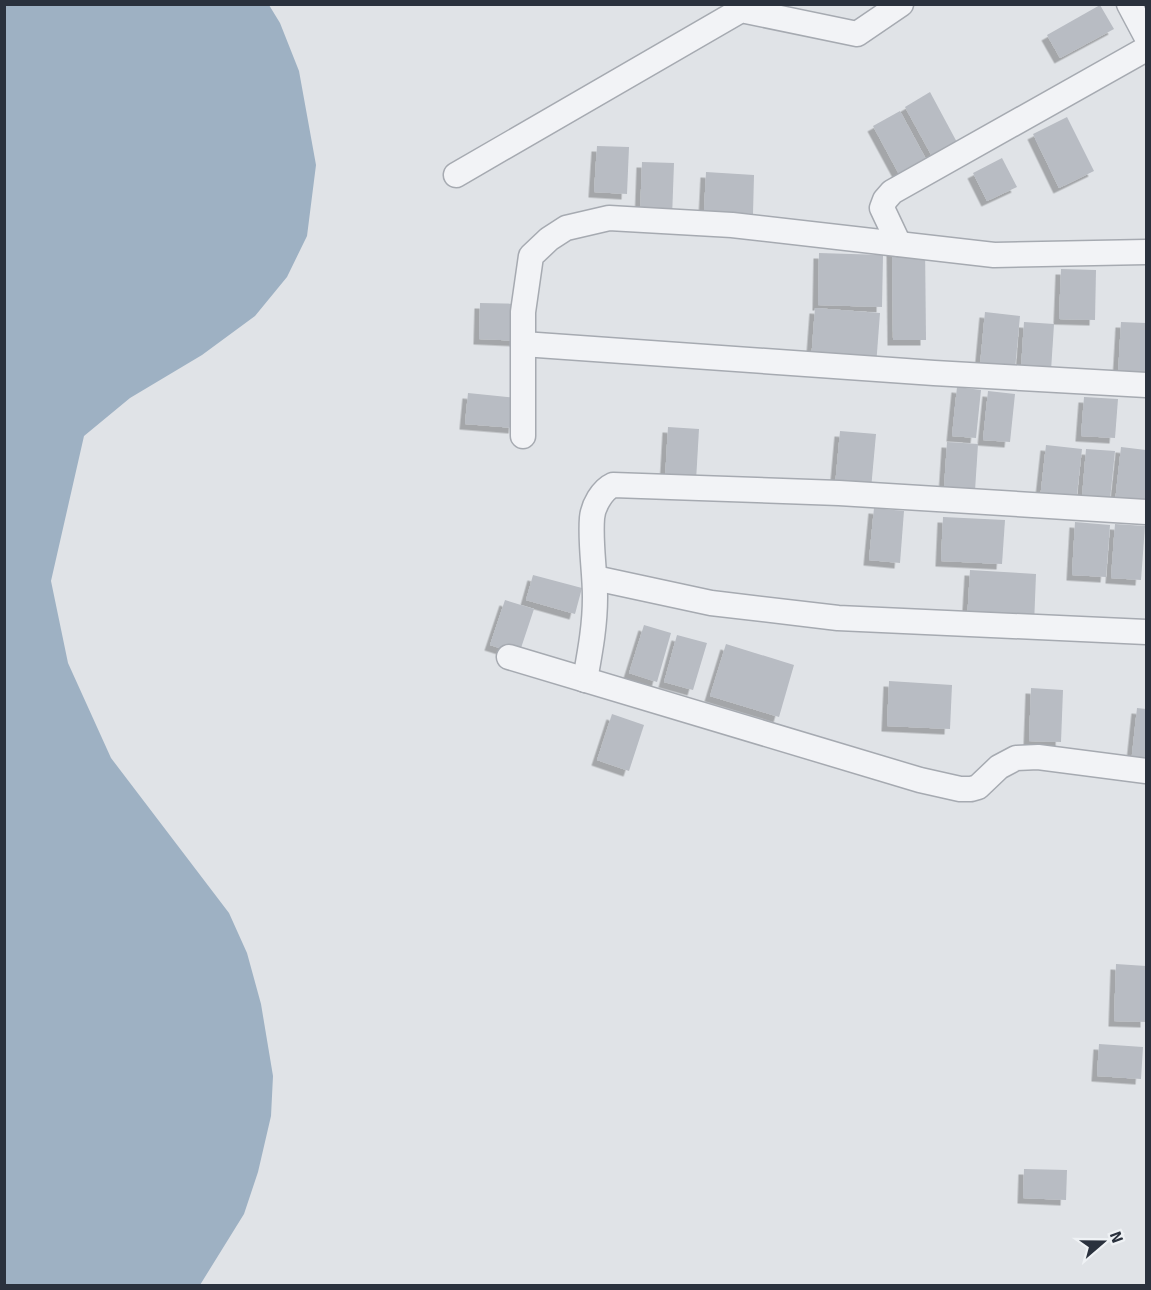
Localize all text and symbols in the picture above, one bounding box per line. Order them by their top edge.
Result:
north arrow [1073,1212,1133,1272]
text: N [1105,1229,1127,1246]

